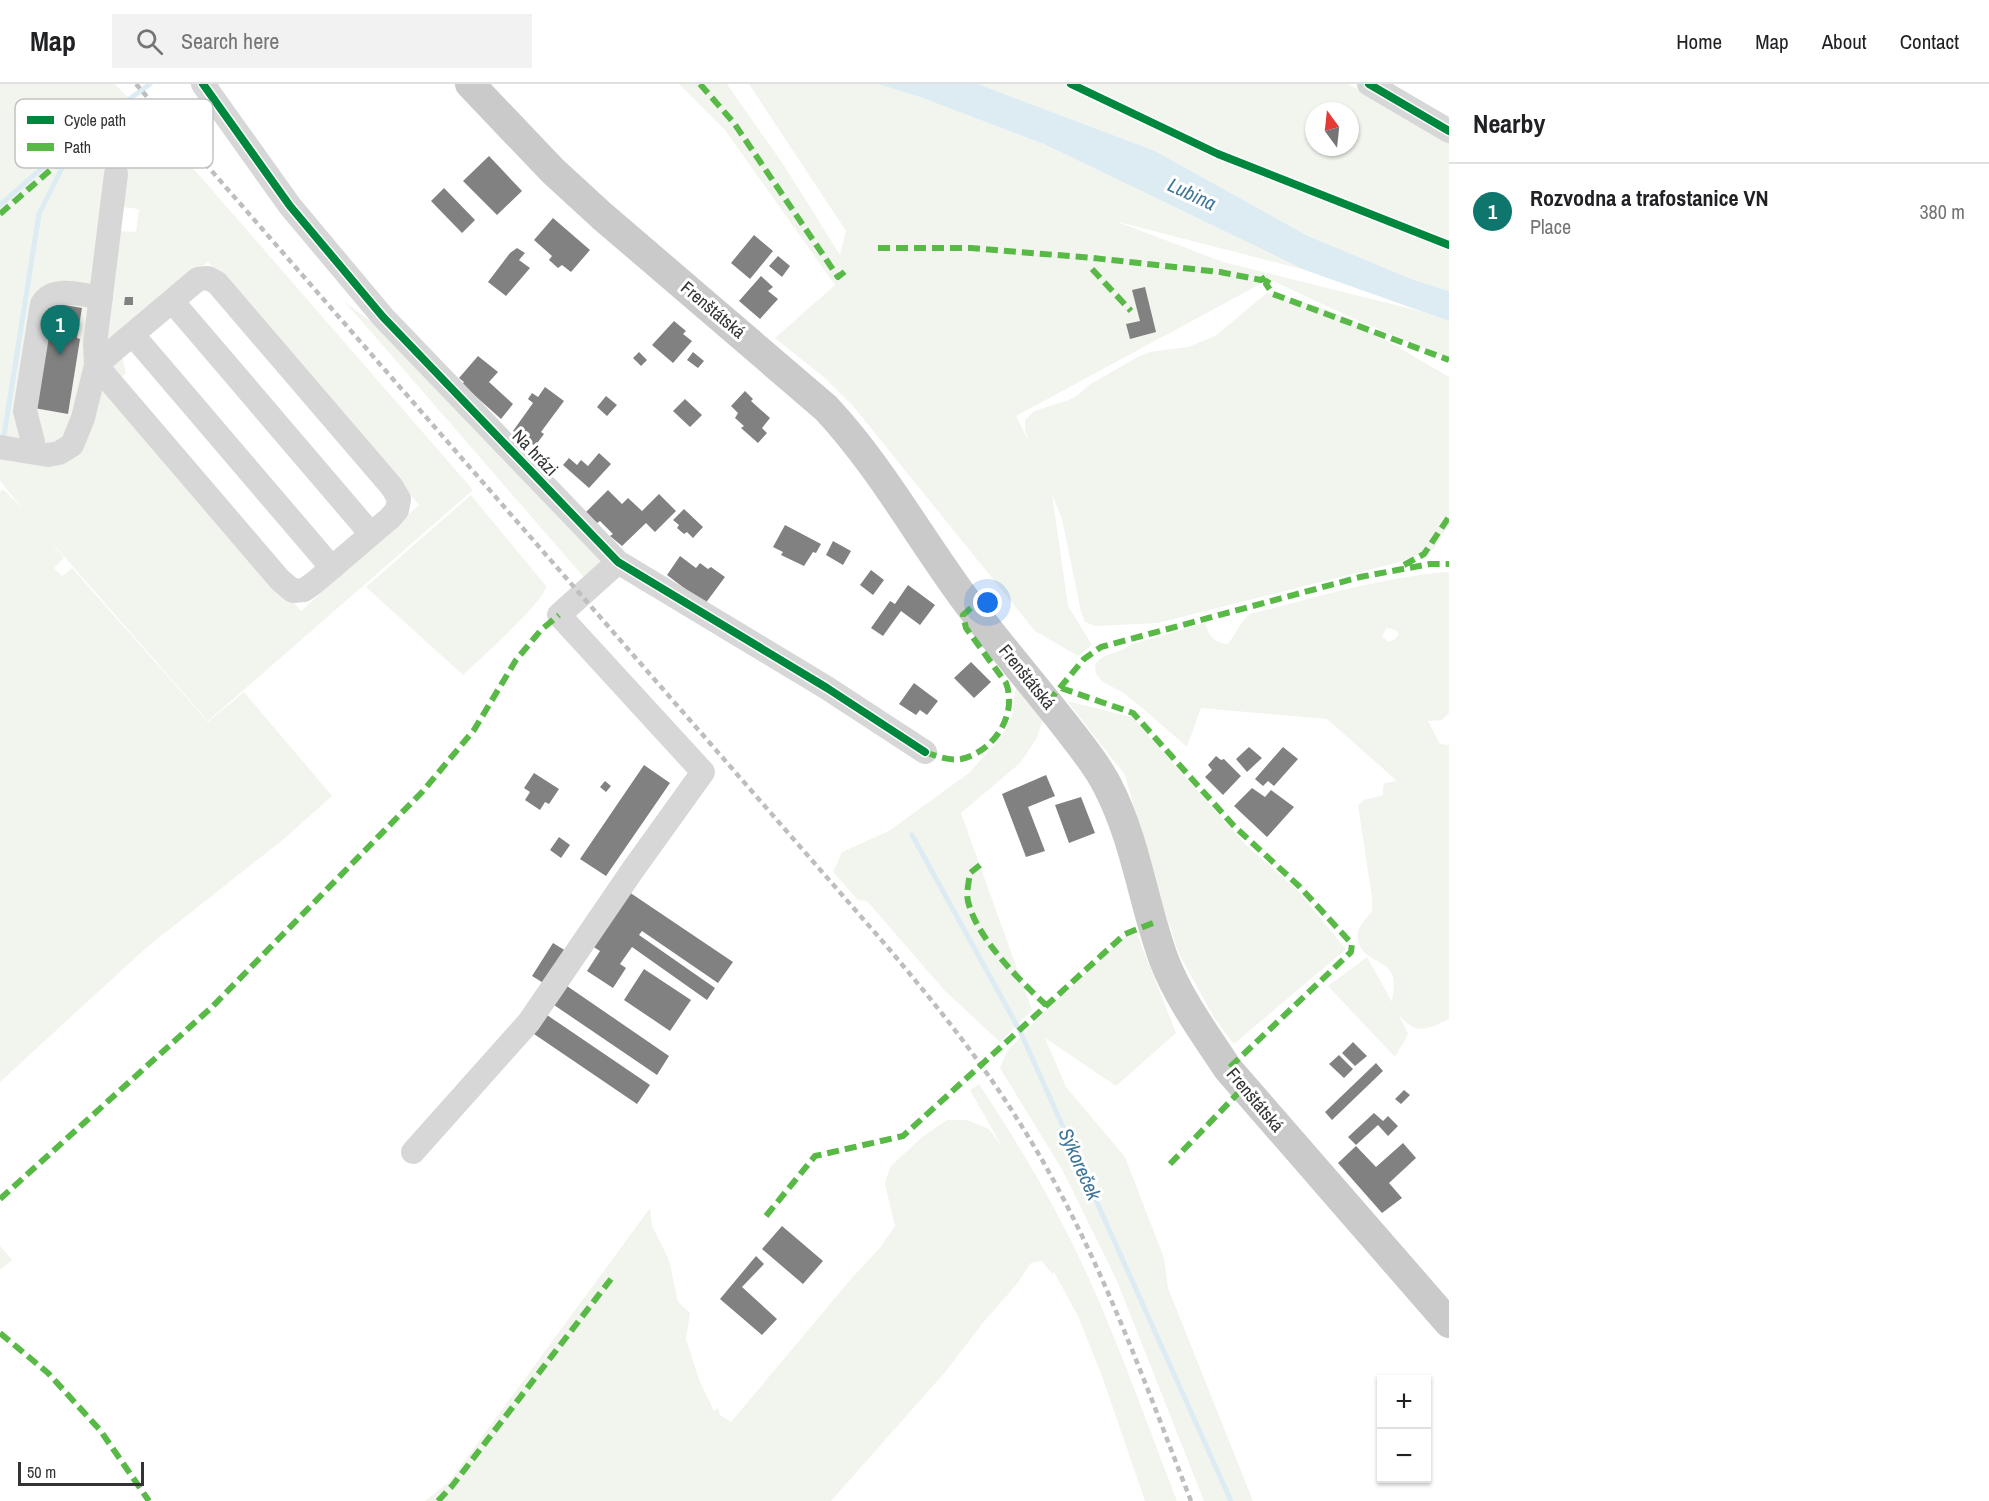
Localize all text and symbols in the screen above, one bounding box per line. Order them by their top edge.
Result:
search box [112,14,532,68]
text: Map [30,22,76,60]
icon: search [133,25,166,58]
text: Search here [181,26,279,56]
text: Home [1676,27,1722,56]
text: Map [1755,27,1789,56]
text: About [1822,27,1867,56]
text: Contact [1900,27,1959,56]
legend [15,99,213,168]
north arrow [1305,102,1359,156]
text: Nearby [1473,106,1545,141]
text: Cycle path [64,109,126,131]
text: Path [64,136,91,158]
water label: Lubina [1164,171,1221,216]
text: Rozvodna a trafostanice VN [1530,183,1769,213]
text: 1 [1488,198,1497,225]
text: 380 m [1919,198,1965,225]
text: Place [1530,213,1571,240]
street label: Frenštátská [676,275,751,344]
pin: 1 [40,306,80,355]
street label: Na hrázi [507,424,564,481]
your location [973,588,1002,617]
street label: Frenštátská [993,639,1061,715]
street label: Frenštátská [1221,1062,1290,1137]
water label: Sýkoreček [1053,1123,1109,1205]
map controls [1377,1375,1431,1483]
button: + [1377,1375,1431,1429]
button: − [1377,1429,1431,1483]
scale bar [18,1459,144,1486]
text: 50 m [27,1461,56,1483]

